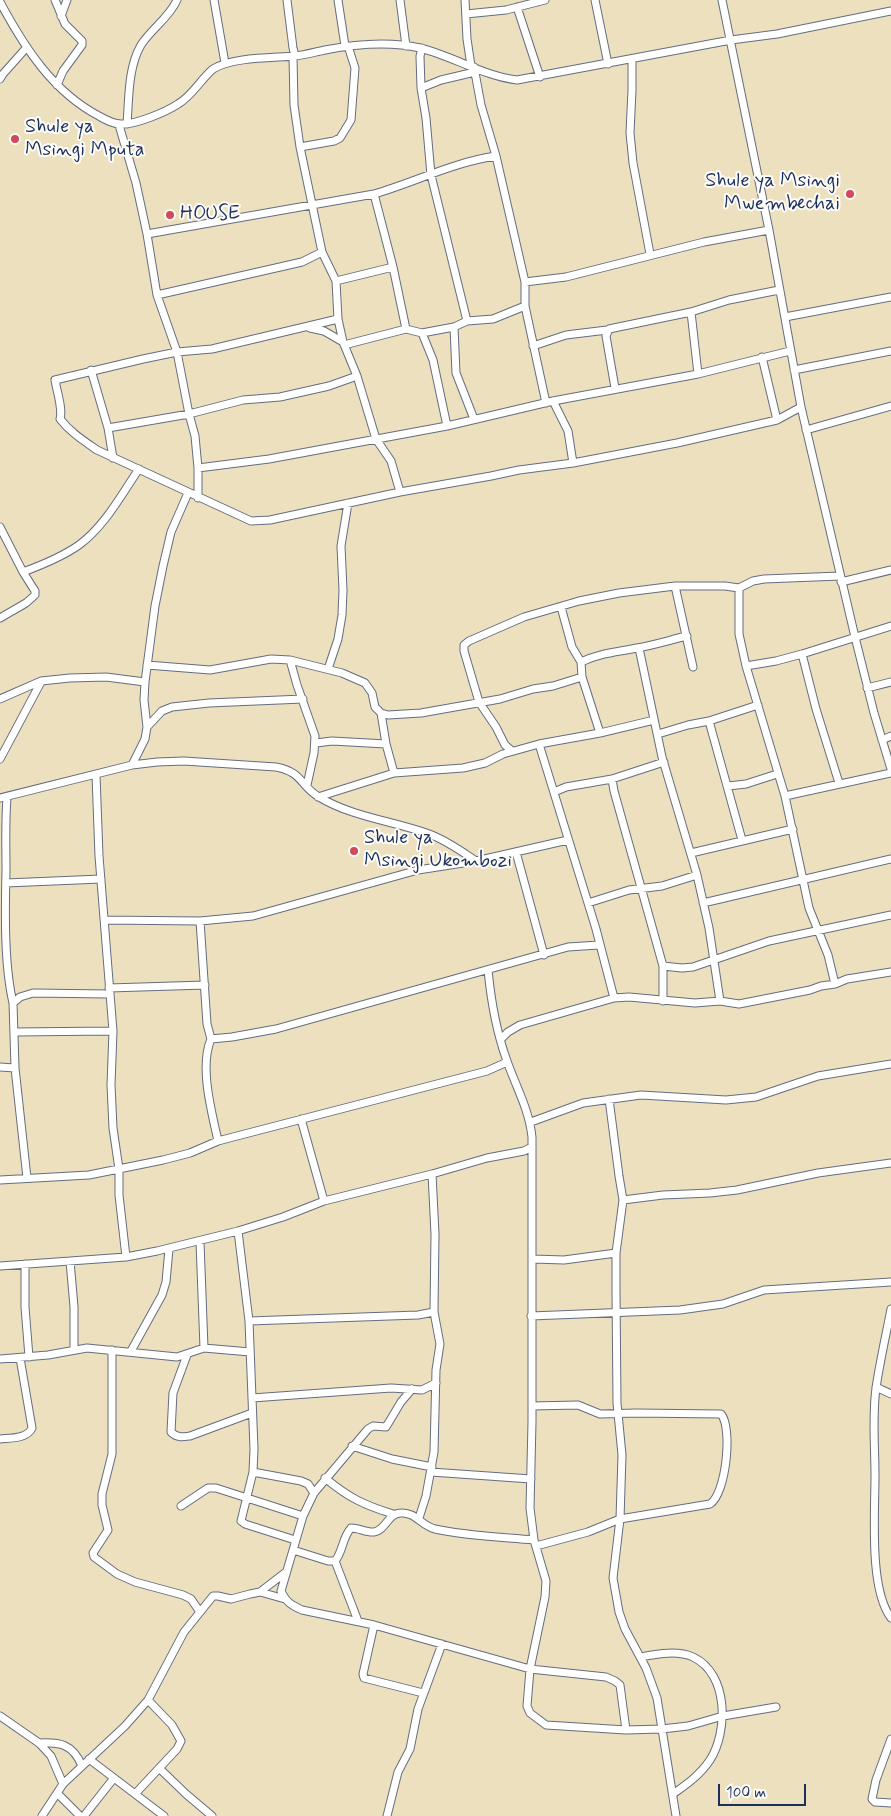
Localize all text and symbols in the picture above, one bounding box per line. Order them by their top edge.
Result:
place label: Shule ya Msingi Mputa [25,116,144,163]
marker: Shule ya Msingi Mputa [9,133,21,145]
place label: Shule ya Msingi Mwembechai [705,170,840,217]
marker: Shule ya Msingi Mwembechai [844,188,856,200]
place label: HOUSE [180,203,240,227]
marker: HOUSE [164,209,176,221]
place label: Shule ya Msingi Ukombozi [364,827,512,874]
marker: Shule ya Msingi Ukombozi [348,845,360,857]
scale bar [721,1774,808,1806]
text: 100 m [726,1783,766,1803]

